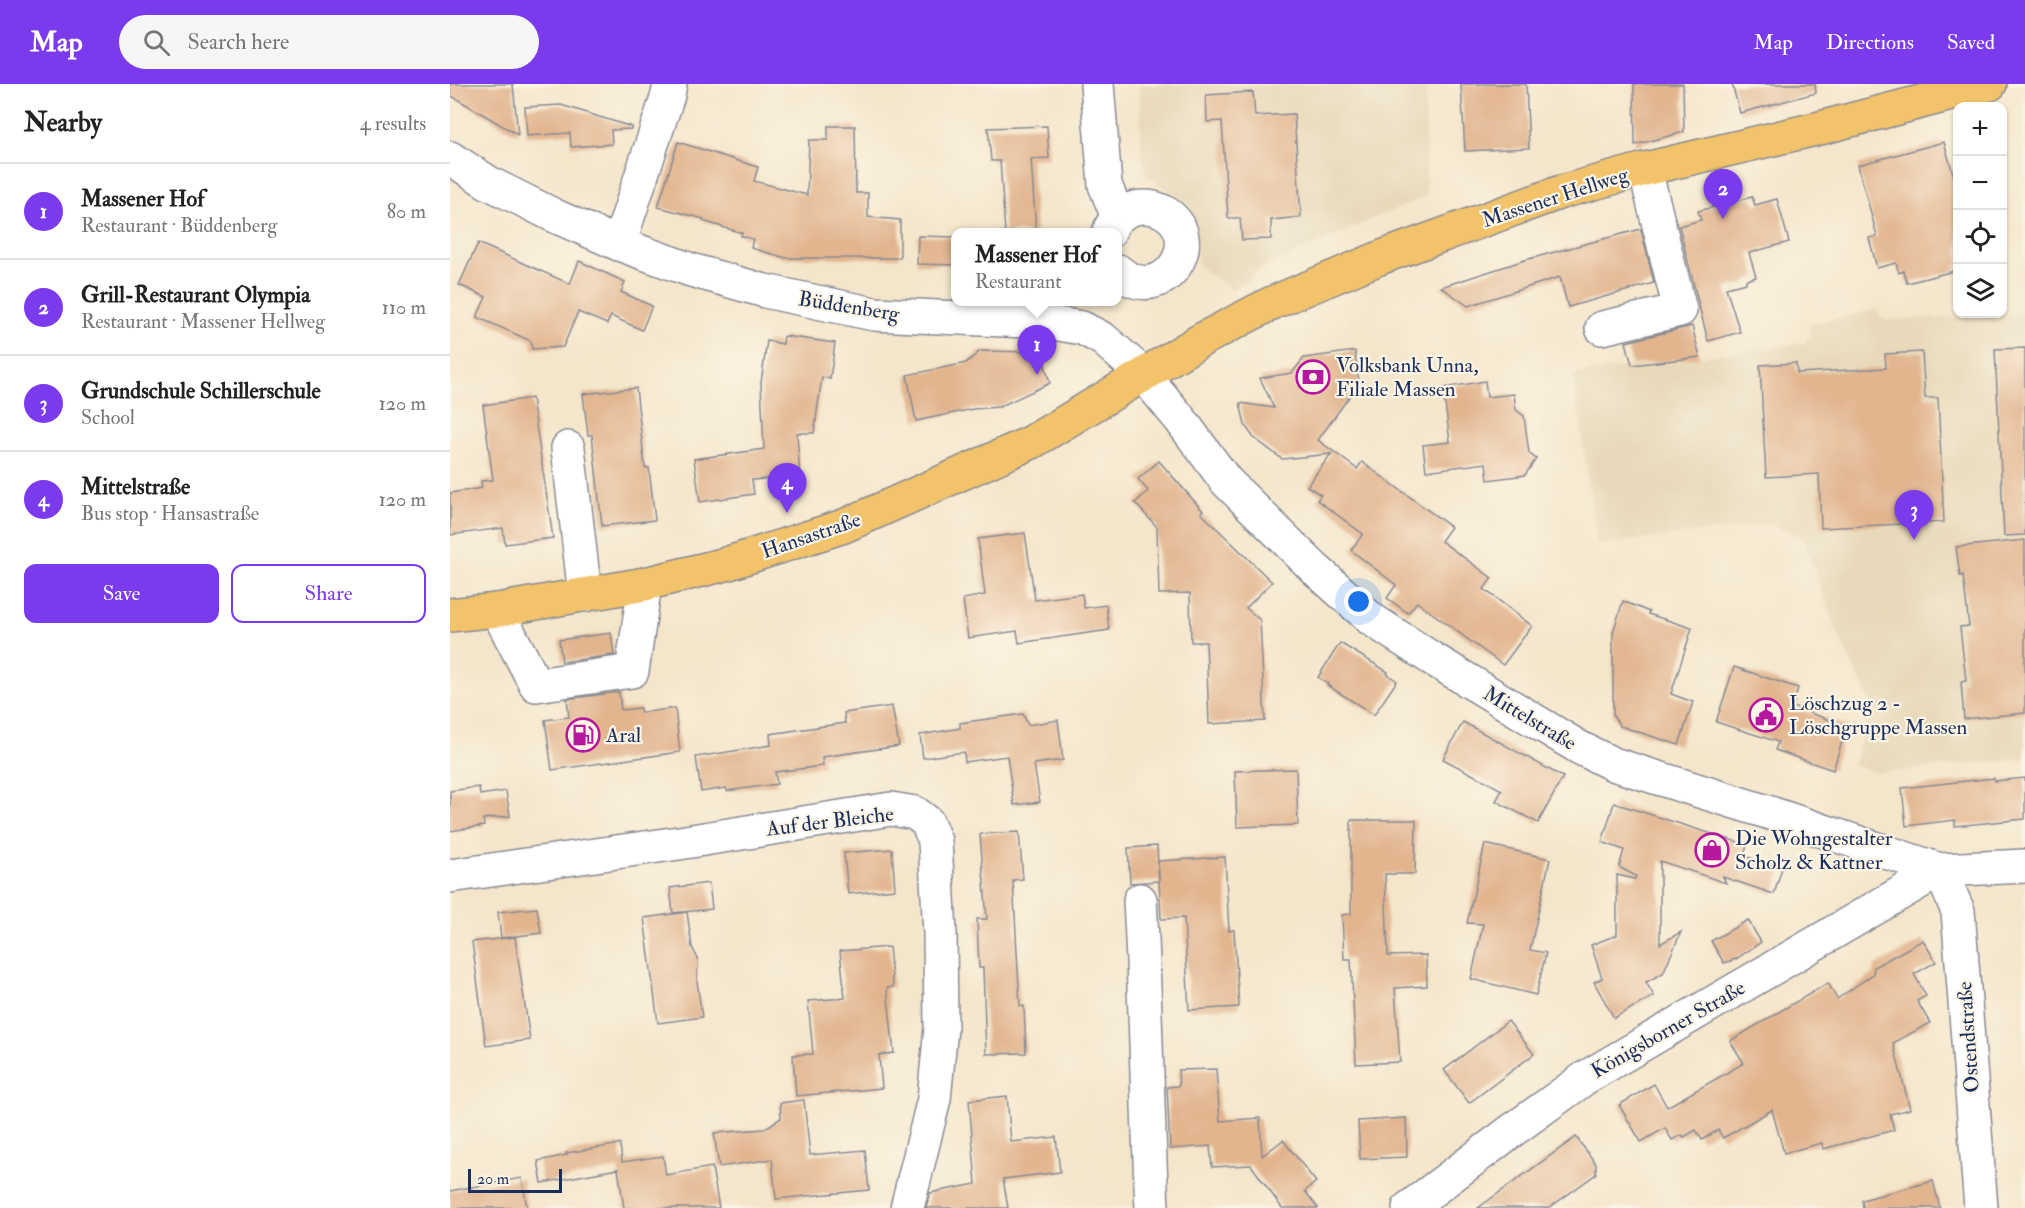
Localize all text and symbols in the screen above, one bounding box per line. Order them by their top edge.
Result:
search box [119,15,539,69]
text: Map [30,25,83,60]
icon: search [140,26,173,59]
text: Search here [188,28,289,56]
text: Map [1753,29,1793,56]
text: Directions [1826,29,1914,56]
text: Saved [1947,29,1995,56]
map controls [1953,102,2007,318]
button: + [1953,102,2007,156]
text: Nearby [24,107,102,139]
text: 4 results [360,111,426,136]
button: − [1953,156,2007,210]
street label: Massener Hellweg [1479,161,1632,234]
pin: 2 [1704,170,1742,219]
text: Massener Hof [81,185,204,213]
text: 1 [40,199,47,224]
text: 80 m [387,199,426,224]
button: locate [1953,210,2007,264]
text: Restaurant · Büddenberg [81,213,277,238]
popup [951,228,1122,306]
text: Massener Hof [975,241,1098,269]
button: layers [1953,264,2007,318]
text: Restaurant [975,269,1062,294]
text: Grill-Restaurant Olympia [81,281,310,309]
street label: Büddenberg [796,285,902,328]
text: 2 [38,295,49,320]
text: 110 m [382,295,426,320]
text: Restaurant · Massener Hellweg [81,309,325,334]
pin: 1 [1018,326,1056,375]
place label: Volksbank Unna, Filiale Massen [1336,352,1479,403]
bank icon: Volksbank Unna, Filiale Massen [1295,359,1331,395]
text: Grundschule Schillerschule [81,377,321,405]
text: 3 [40,391,47,416]
text: 120 m [379,391,426,416]
text: School [81,405,135,430]
pin: 4 [768,464,806,513]
text: Mittelstraße [81,473,190,501]
text: 4 [38,487,49,512]
text: 120 m [379,487,426,512]
pin: 3 [1894,490,1934,540]
text: Bus stop · Hansastraße [81,501,259,526]
street label: Hansastraße [758,506,864,565]
button: Save [24,564,219,623]
button: Share [231,564,426,623]
your location [1344,587,1373,616]
street label: Mittelstraße [1478,680,1582,757]
place label: Löschzug 2 - Löschgruppe Massen [1789,690,1968,741]
public building icon: Löschzug 2 - Löschgruppe Massen [1748,697,1784,733]
fuel station icon: Aral [565,717,601,753]
place label: Aral [605,722,642,749]
street label: Auf der Bleiche [764,800,896,843]
place label: Die Wohngestalter Scholz & Kattner [1735,825,1893,876]
shop icon: Die Wohngestalter Scholz & Kattner [1694,832,1730,868]
street label: Königsborner Straße [1586,974,1750,1085]
street label: Ostendstraße [1951,980,1986,1094]
scale bar [468,1166,562,1194]
text: 20 m [477,1169,509,1189]

